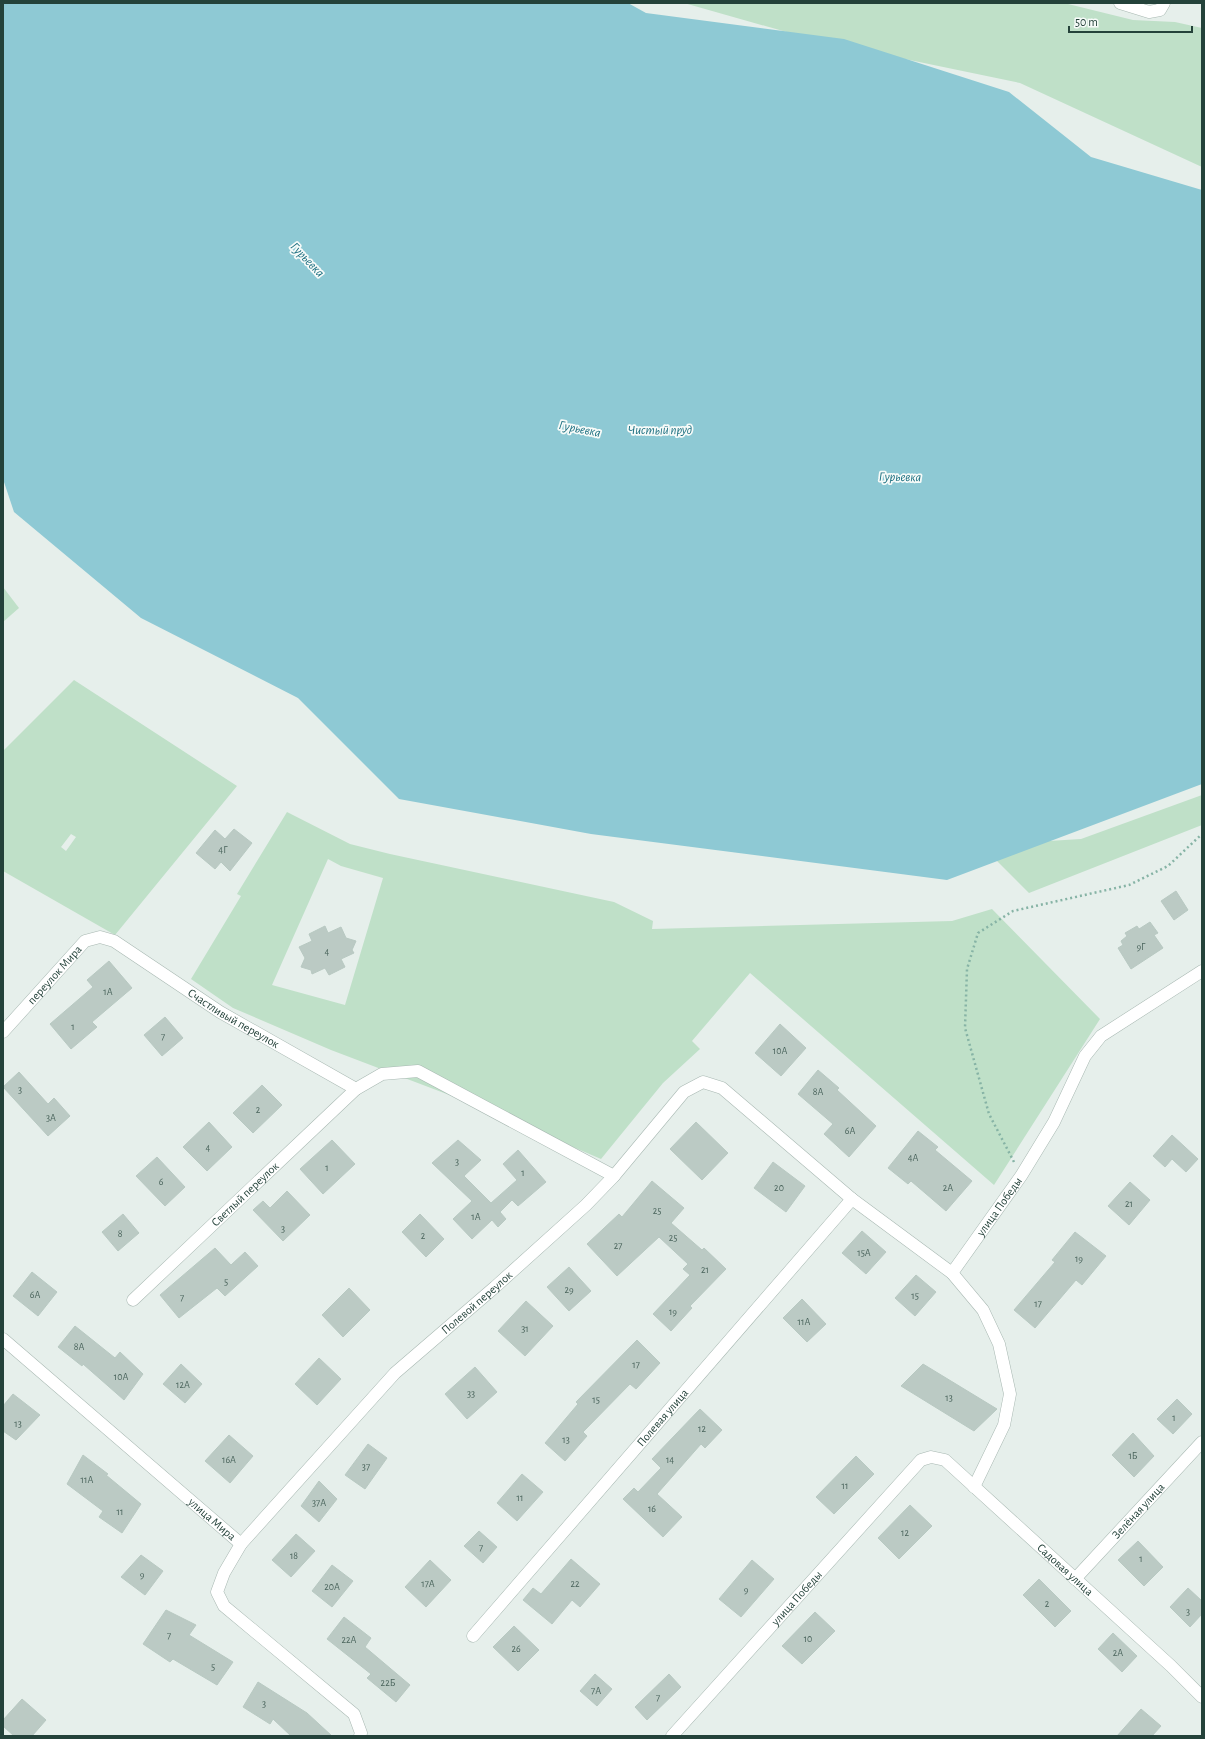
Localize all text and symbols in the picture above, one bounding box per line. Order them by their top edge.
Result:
scale bar [1069,8,1192,34]
text: 50 m [1075,16,1098,28]
water label: Гурьевка [288,240,327,280]
water label: Гурьевка [558,419,602,440]
water label: Чистый пруд [628,424,692,437]
water label: Гурьевка [879,471,922,484]
house number: 4Г [218,845,228,855]
house number: 9Г [1136,942,1146,952]
street label: переулок Мира [25,943,84,1007]
house number: 4 [325,947,330,957]
street label: Счастливый переулок [186,986,282,1051]
house number: 1А [103,987,113,997]
house number: 1 [71,1022,75,1032]
house number: 7 [161,1032,165,1042]
house number: 10А [773,1046,787,1056]
house number: 3 [18,1085,22,1095]
house number: 8А [813,1087,823,1097]
house number: 2 [256,1105,261,1115]
house number: 3А [46,1113,56,1123]
house number: 6А [845,1126,855,1136]
house number: 4 [206,1143,211,1153]
house number: 4А [908,1153,918,1163]
house number: 3 [455,1157,459,1167]
street label: Светлый переулок [209,1159,281,1229]
house number: 1 [325,1163,329,1173]
house number: 1 [521,1168,525,1178]
street label: улица Победы [974,1175,1024,1240]
house number: 6 [159,1177,164,1187]
house number: 20 [774,1183,784,1193]
house number: 2А [943,1183,953,1193]
house number: 21 [1125,1199,1133,1209]
house number: 25 [653,1206,661,1216]
house number: 1А [471,1212,481,1222]
house number: 3 [281,1224,285,1234]
house number: 8 [118,1229,123,1239]
house number: 2 [421,1231,426,1241]
house number: 25 [669,1233,677,1243]
house number: 27 [614,1241,622,1251]
house number: 15А [857,1248,871,1258]
house number: 19 [1075,1254,1083,1264]
house number: 21 [701,1265,709,1275]
street label: Полевой переулок [439,1268,515,1336]
house number: 5 [224,1277,228,1287]
house number: 29 [564,1285,574,1295]
house number: 6А [30,1290,40,1300]
house number: 15 [911,1291,919,1301]
house number: 7 [180,1293,184,1303]
house number: 17 [1034,1299,1042,1309]
house number: 19 [669,1307,677,1317]
house number: 11А [798,1317,810,1327]
house number: 31 [521,1324,529,1334]
house number: 8А [74,1342,84,1352]
house number: 17 [632,1360,640,1370]
house number: 10А [114,1372,128,1382]
house number: 12А [176,1380,190,1390]
street label: Полевая улица [634,1386,691,1449]
house number: 33 [467,1389,475,1399]
house number: 13 [945,1393,953,1403]
house number: 15 [592,1395,600,1405]
house number: 1 [1172,1413,1176,1423]
house number: 13 [14,1419,22,1429]
house number: 12 [698,1424,706,1434]
house number: 13 [562,1435,570,1445]
house number: 1Б [1128,1451,1138,1461]
house number: 16А [222,1455,236,1465]
house number: 14 [666,1455,674,1465]
house number: 37 [362,1462,370,1472]
house number: 11А [81,1475,93,1485]
street label: Зелёная улица [1110,1480,1167,1541]
house number: 11 [842,1481,848,1491]
house number: 11 [517,1493,523,1503]
street label: улица Мира [185,1495,239,1543]
house number: 37А [312,1498,326,1508]
house number: 16 [648,1504,656,1514]
house number: 11 [117,1507,123,1517]
house number: 12 [901,1528,909,1538]
street label: Садовая улица [1035,1541,1096,1598]
house number: 7 [479,1543,483,1553]
house number: 18 [290,1551,298,1561]
house number: 1 [1139,1554,1143,1564]
street label: улица Победы [768,1568,824,1629]
house number: 9 [140,1570,145,1580]
house number: 17А [421,1579,435,1589]
house number: 22 [570,1579,580,1589]
house number: 20А [324,1582,340,1592]
house number: 9 [744,1585,749,1595]
house number: 2 [1045,1599,1050,1609]
house number: 3 [1186,1607,1190,1617]
house number: 7 [167,1631,171,1641]
house number: 10 [804,1634,812,1644]
house number: 22А [342,1635,357,1645]
house number: 26 [511,1644,521,1654]
house number: 2А [1113,1648,1123,1658]
house number: 5 [211,1662,215,1672]
house number: 22Б [381,1678,396,1688]
house number: 7А [591,1686,601,1696]
house number: 7 [656,1693,660,1703]
house number: 3 [262,1699,266,1709]

